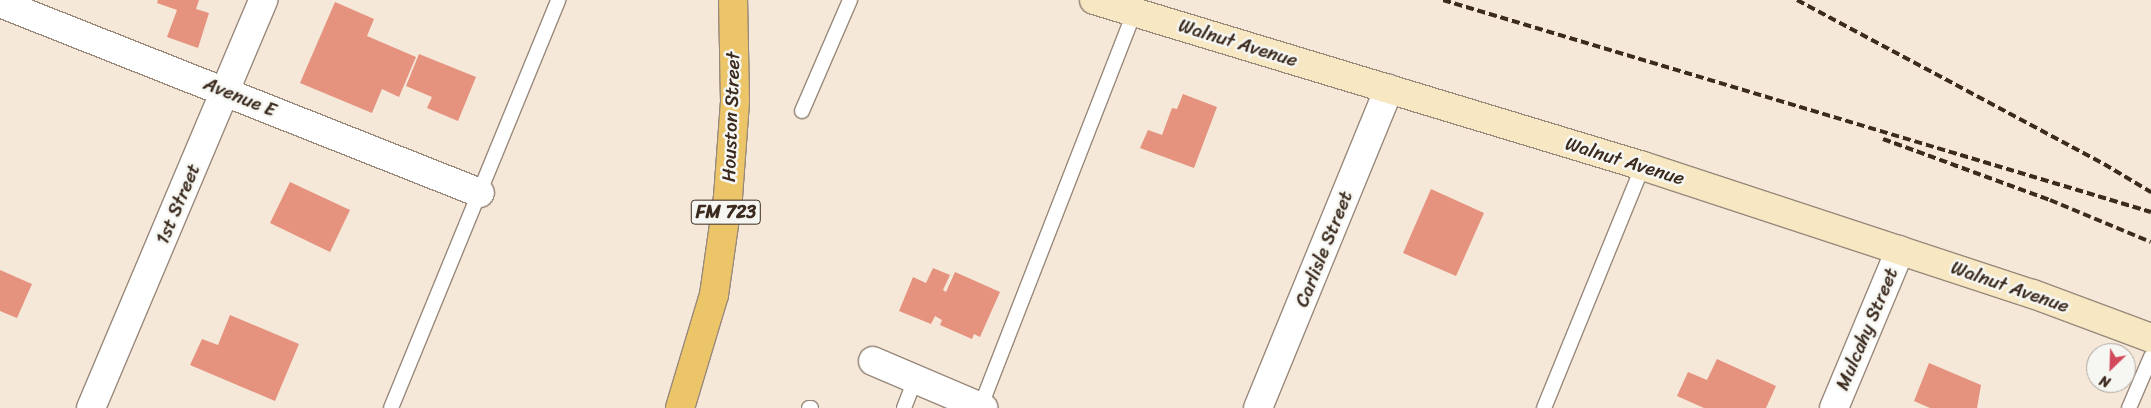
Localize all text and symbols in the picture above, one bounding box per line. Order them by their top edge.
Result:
street label: Walnut Avenue [1176,14,1300,72]
street label: Houston Street [717,52,745,182]
street label: Avenue E [200,72,280,122]
street label: Walnut Avenue [1563,132,1687,190]
street label: 1st Street [151,160,205,248]
street label: Carlisle Street [1291,188,1357,310]
road number: FM 723 [690,196,762,228]
street label: Walnut Avenue [1948,256,2072,318]
street label: Mulcahy Street [1831,265,1903,393]
north arrow [2086,343,2136,393]
text: N [2096,368,2115,395]

